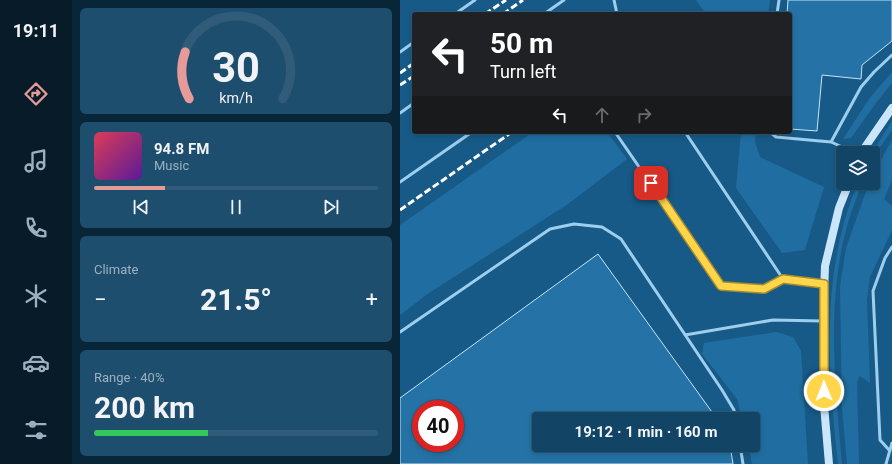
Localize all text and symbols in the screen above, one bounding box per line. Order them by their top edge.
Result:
text: 19:11 [13,20,59,41]
text: 50 m [490,27,553,60]
icon: left [424,28,476,80]
text: 30 [212,43,260,92]
text: Turn left [490,61,556,82]
icon: directions [22,80,50,108]
text: km/h [219,90,253,106]
icon: left [549,104,571,126]
icon: ahead [591,104,613,126]
icon: right [633,104,655,126]
text: 94.8 FM [154,140,209,158]
map controls [836,146,880,190]
button: layers [836,146,880,190]
icon: music [22,147,50,175]
text: Music [154,158,189,173]
pin [634,166,668,200]
icon: arrive [640,172,662,194]
icon: previous [130,196,152,218]
icon: pause [225,196,247,218]
icon: next [320,196,342,218]
icon: phone [22,214,50,242]
text: Climate [94,262,138,277]
icon: climate [22,282,50,310]
text: 21.5° [200,282,272,317]
text: − [94,287,107,312]
text: + [366,287,378,312]
icon: car [22,349,50,377]
text: Range · 40% [94,370,164,385]
position arrow [803,370,845,412]
text: 200 km [94,390,195,425]
speed limit sign: 40 [412,400,464,452]
icon: filters [22,416,50,444]
text: 19:12 · 1 min · 160 m [575,423,717,441]

